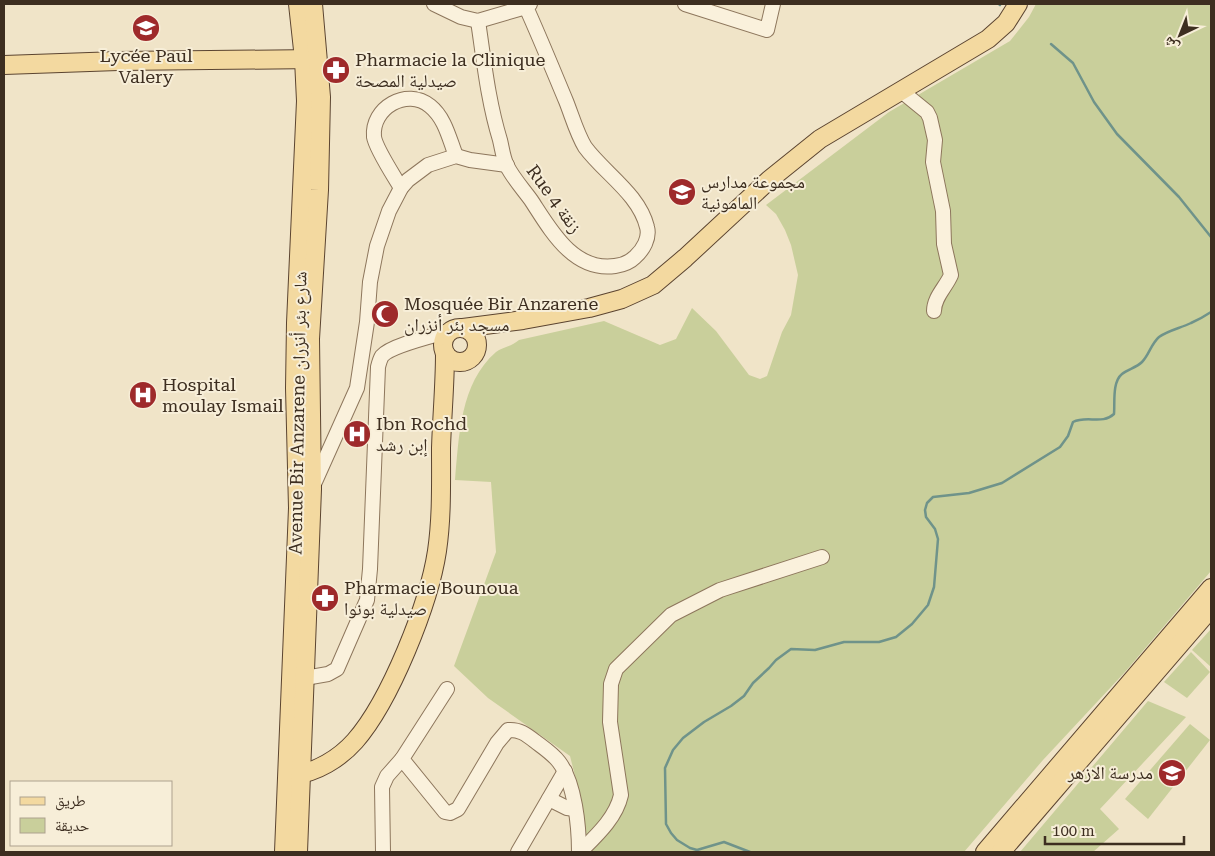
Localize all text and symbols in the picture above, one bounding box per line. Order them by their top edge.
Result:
north arrow [1155,10,1205,60]
school or university icon: Lycée Paul Valery [131,13,161,43]
text: ش [1160,33,1183,55]
place label: Lycée Paul Valery [99,45,193,87]
place label: Pharmacie la Clinique صيدلية المصحة [355,49,546,91]
pharmacy icon: Pharmacie la Clinique صيدلية المصحة [321,55,351,85]
street label: Rue 4 زنقة [523,160,586,237]
place label: مجموعة مدارس المامونية [701,171,805,213]
school or university icon: مجموعة مدارس المامونية [667,177,697,207]
street label: Avenue Bir Anzarene شارع بئر أنزران [285,271,311,555]
place label: Mosquée Bir Anzarene مسجد بئر أنزران [404,293,598,336]
mosque icon: Mosquée Bir Anzarene مسجد بئر أنزران [370,299,400,329]
place label: Hospital moulay Ismail [162,374,284,416]
hospital icon: Hospital moulay Ismail [128,380,158,410]
place label: Ibn Rochd إبن رشد [376,413,468,457]
hospital icon: Ibn Rochd إبن رشد [342,419,372,449]
place label: Pharmacie Bounoua صيدلية بونوا [344,577,519,620]
pharmacy icon: Pharmacie Bounoua صيدلية بونوا [310,583,340,613]
school or university icon: مدرسة الازهر [1157,758,1187,788]
place label: مدرسة الازهر [1067,762,1153,783]
legend [10,781,172,846]
text: طريق [55,792,86,811]
scale bar [1045,814,1184,846]
text: حديقة [55,817,90,835]
text: 100 m [1052,822,1095,840]

